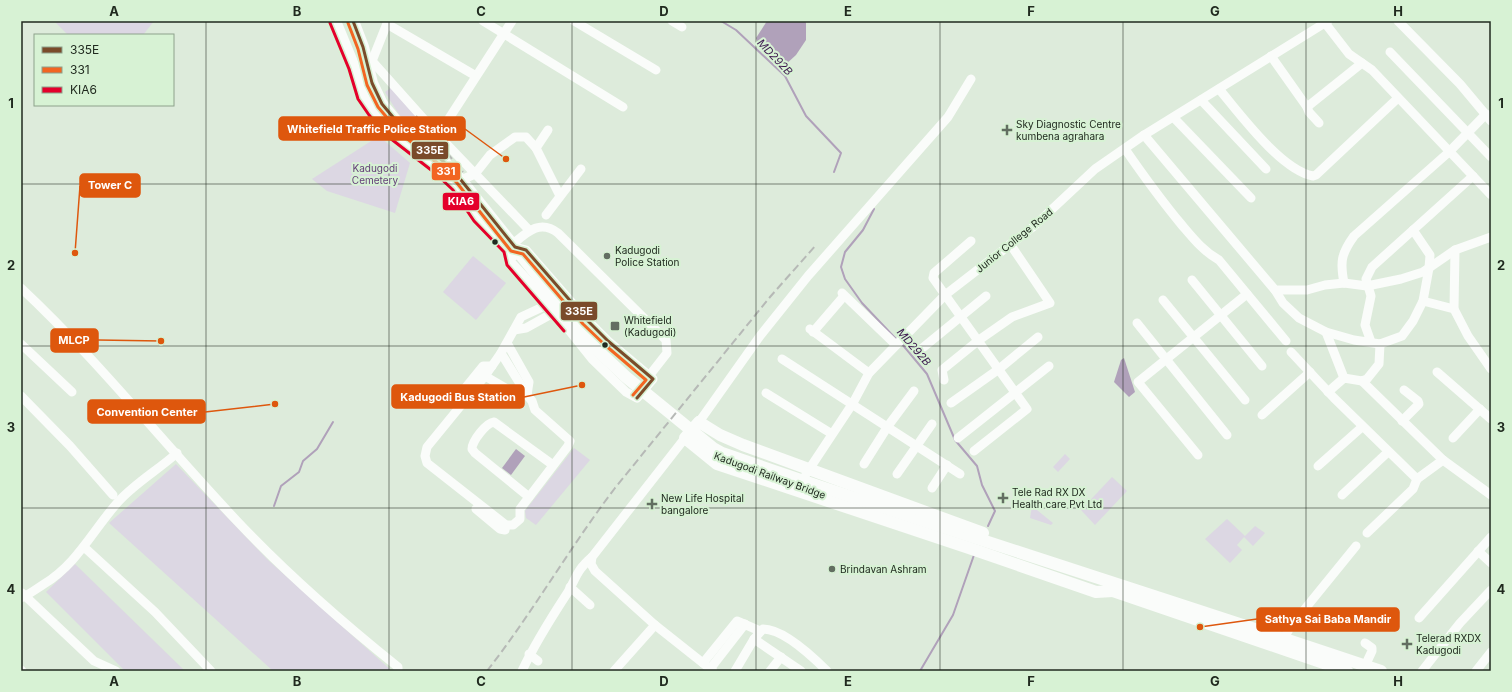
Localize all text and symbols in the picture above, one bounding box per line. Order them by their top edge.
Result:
text: A [109,3,119,19]
text: B [293,3,302,19]
text: C [476,3,486,19]
text: D [659,3,669,19]
text: E [844,3,852,19]
text: F [1027,3,1035,19]
text: G [1210,3,1220,19]
text: H [1393,3,1403,19]
legend [34,34,174,106]
water label: MD292B [754,36,796,78]
text: 335E [70,42,99,57]
text: 331 [70,62,90,77]
text: KIA6 [70,82,97,97]
text: 1 [8,95,14,111]
text: 1 [1498,95,1504,111]
callout: Whitefield Traffic Police Station [279,117,465,140]
place label: Sky Diagnostic Centre kumbena agrahara [1016,118,1121,142]
text: Whitefield Traffic Police Station [287,122,457,136]
marker: Sky Diagnostic Centre kumbena agrahara [1001,124,1013,136]
line badge: 335E [411,141,449,160]
text: 335E [416,143,444,157]
park label: Kadugodi Cemetery [352,162,399,186]
line badge: 331 [431,162,461,181]
text: 331 [437,164,456,178]
callout: Tower C [80,174,140,197]
text: Tower C [88,178,132,192]
line badge: KIA6 [442,192,480,211]
text: KIA6 [448,194,474,208]
street label: Junior College Road [973,205,1055,275]
unlabelled marker [490,237,500,247]
place label: Kadugodi Police Station [615,244,680,268]
marker: Kadugodi Police Station [602,251,612,261]
text: 2 [7,257,15,273]
text: 2 [1497,257,1505,273]
line badge: 335E [560,301,598,321]
text: 335E [565,304,593,318]
place label: Whitefield (Kadugodi) [624,314,676,338]
marker: Whitefield (Kadugodi) [609,320,621,332]
water label: MD292B [894,325,934,369]
callout: MLCP [51,329,98,352]
text: MLCP [58,333,90,347]
unlabelled marker [600,340,610,350]
callout: Kadugodi Bus Station [392,385,524,408]
text: Kadugodi Bus Station [400,390,516,404]
callout: Convention Center [88,400,205,423]
text: Convention Center [96,405,198,419]
text: 3 [7,419,15,435]
text: 3 [1497,419,1505,435]
street label: Kadugodi Railway Bridge [713,449,828,501]
place label: Tele Rad RX DX Health care Pvt Ltd [1012,486,1102,510]
place label: New Life Hospital bangalore [661,492,744,516]
marker: Tele Rad RX DX Health care Pvt Ltd [997,492,1009,504]
marker: New Life Hospital bangalore [646,498,658,510]
place label: Brindavan Ashram [840,563,927,575]
marker: Brindavan Ashram [827,564,837,574]
text: 4 [7,581,16,597]
text: 4 [1497,581,1506,597]
callout: Sathya Sai Baba Mandir [1257,608,1399,631]
text: Sathya Sai Baba Mandir [1265,612,1392,626]
place label: Telerad RXDX Kadugodi [1416,632,1481,656]
marker: Telerad RXDX Kadugodi [1401,638,1413,650]
text: A [109,673,119,689]
text: B [293,673,302,689]
text: C [476,673,486,689]
text: D [659,673,669,689]
text: E [844,673,852,689]
text: F [1027,673,1035,689]
text: G [1210,673,1220,689]
text: H [1393,673,1403,689]

